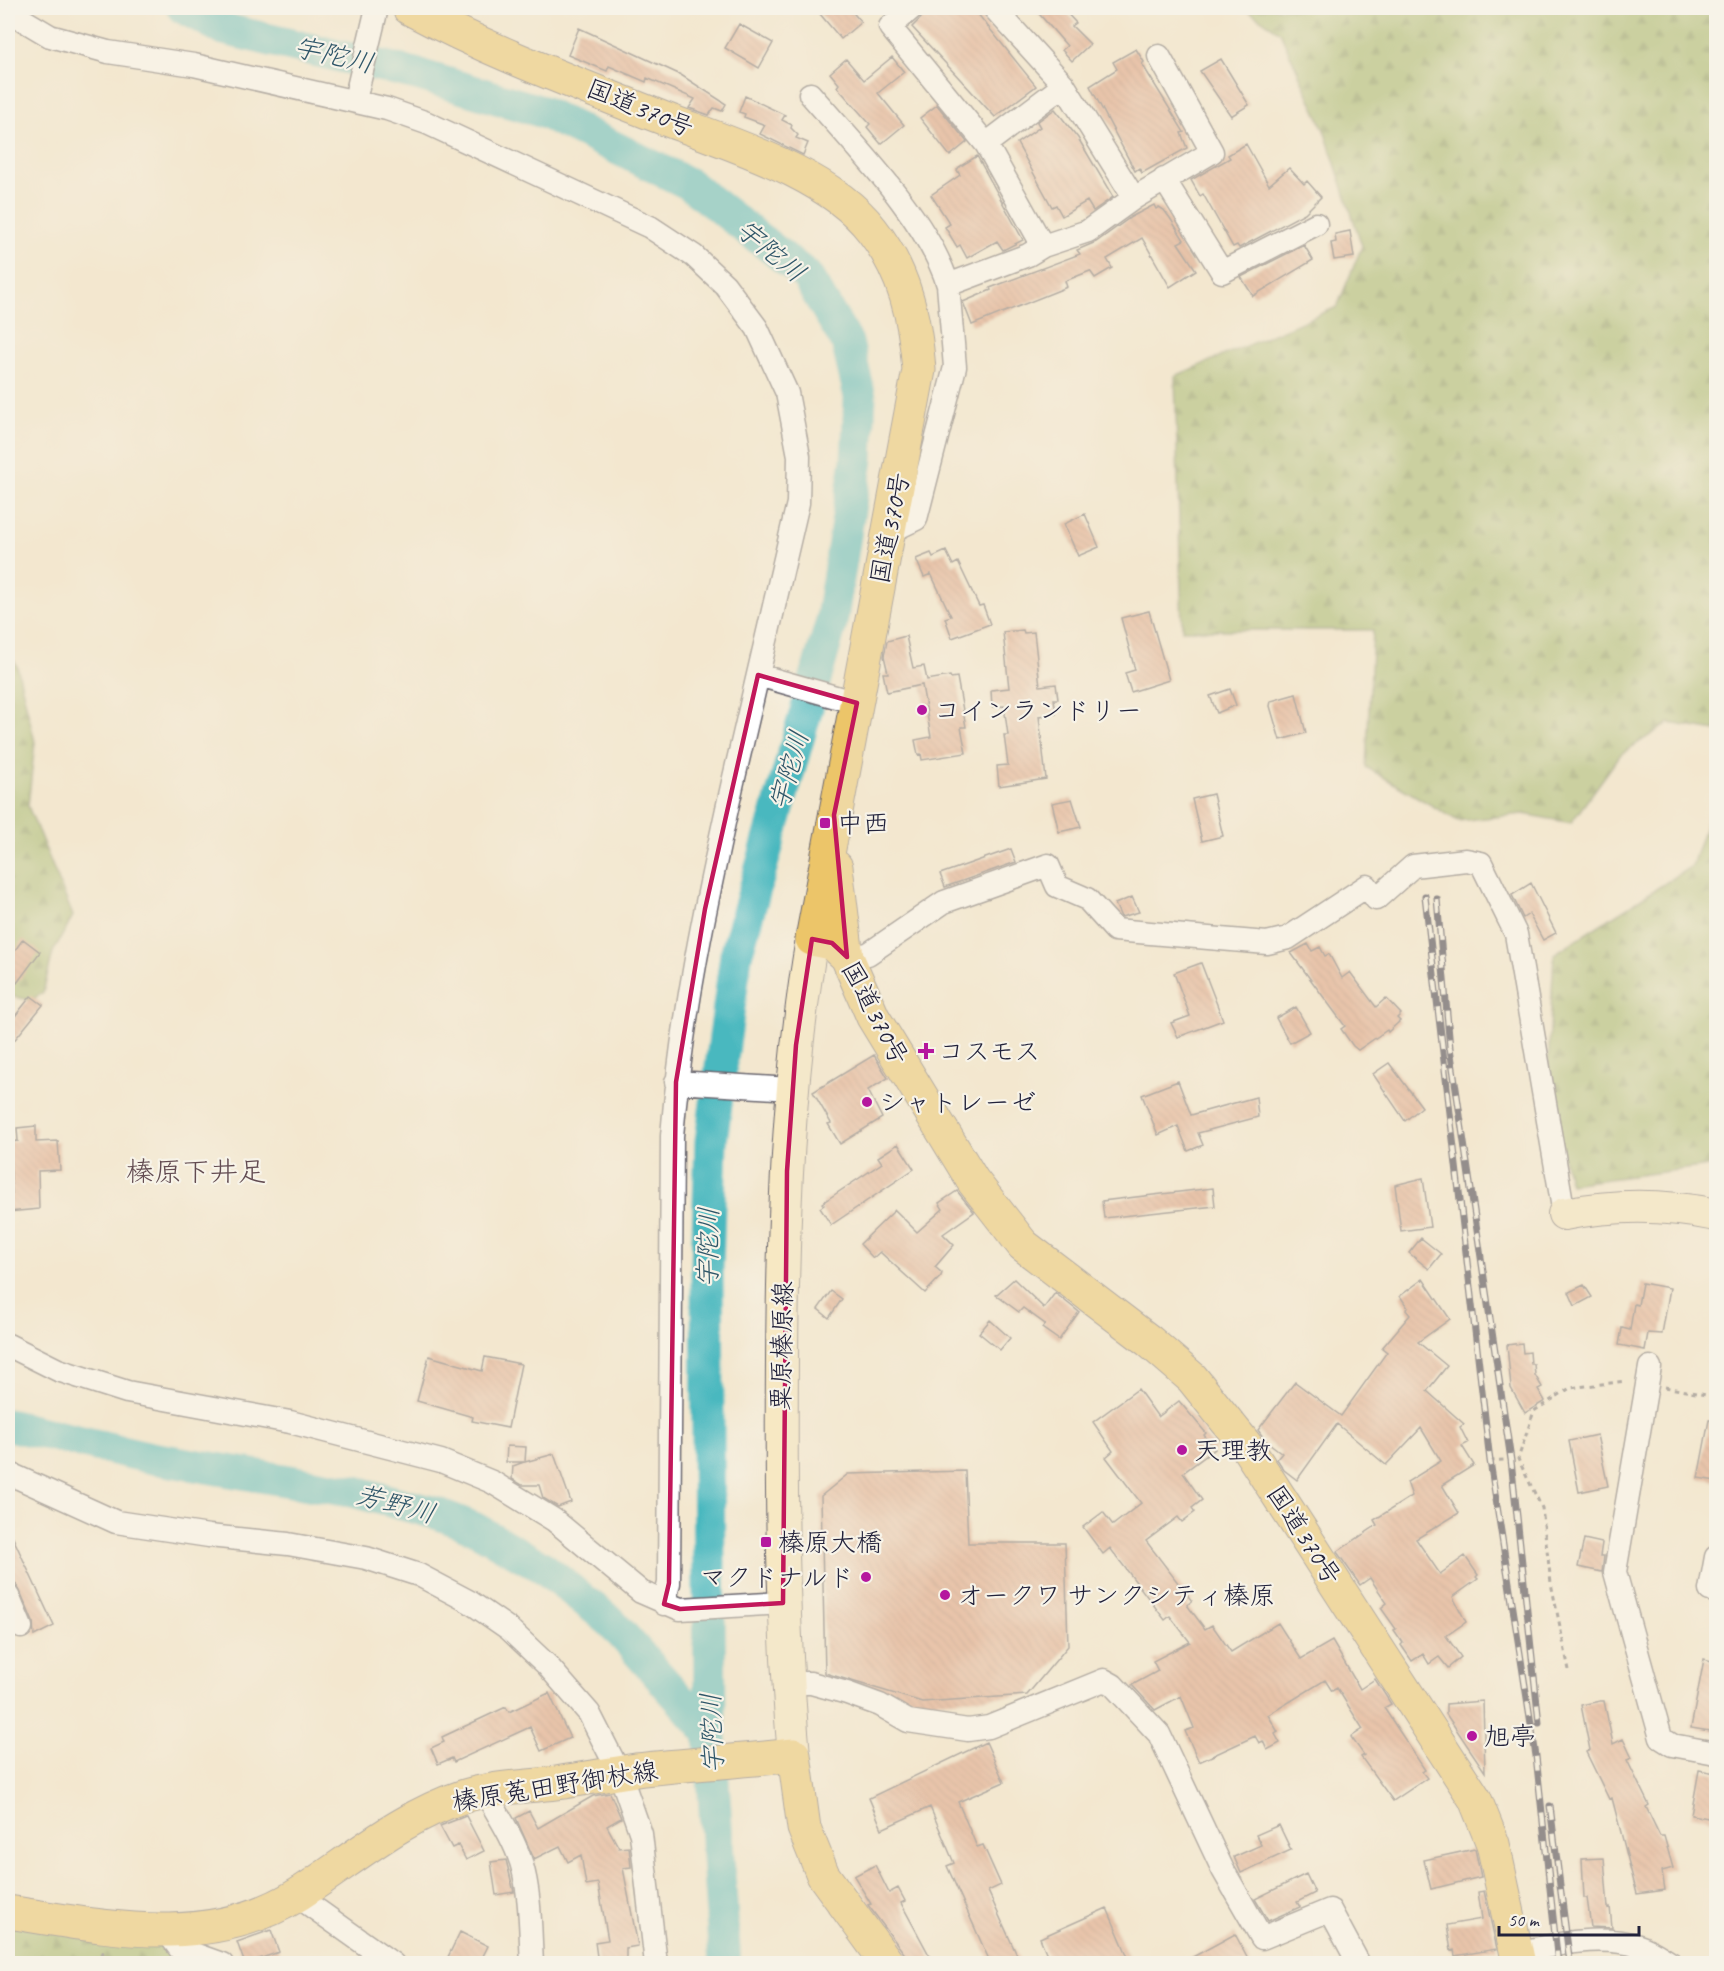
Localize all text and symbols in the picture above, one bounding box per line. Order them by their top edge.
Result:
water label: 宇陀川 [291,29,377,81]
street label: 国道370号 [581,72,699,144]
water label: 宇陀川 [729,212,813,290]
street label: 国道370号 [863,469,917,587]
place label: コインランドリー [934,694,1142,727]
marker: コインランドリー [915,703,929,717]
water label: 宇陀川 [761,726,817,814]
place label: 中西 [837,807,889,840]
marker: 中西 [818,816,832,830]
street label: 国道370号 [834,955,916,1071]
place label: コスモス [938,1035,1040,1068]
marker: コスモス [919,1044,933,1058]
place label: シャトレーゼ [879,1086,1036,1119]
marker: シャトレーゼ [860,1095,874,1109]
district label: 榛原下井足 [126,1154,266,1189]
water label: 宇陀川 [690,1206,726,1288]
street label: 粟原榛原線 [764,1281,800,1411]
place label: 天理教 [1194,1434,1272,1467]
marker: 天理教 [1175,1443,1189,1457]
water label: 芳野川 [352,1477,440,1531]
street label: 国道370号 [1259,1479,1349,1591]
place label: 榛原大橋 [778,1526,882,1559]
marker: 榛原大橋 [759,1535,773,1549]
place label: マクドナルド [700,1561,854,1594]
marker: マクドナルド [859,1570,873,1584]
place label: オークワ サンクシティ榛原 [957,1579,1275,1612]
marker: オークワ サンクシティ榛原 [938,1588,952,1602]
water label: 宇陀川 [694,1692,730,1774]
place label: 旭亭 [1484,1720,1536,1753]
marker: 旭亭 [1465,1729,1479,1743]
street label: 榛原菟田野御杖線 [450,1753,660,1819]
scale bar [1499,1899,1638,1937]
text: 50 m [1508,1909,1541,1931]

